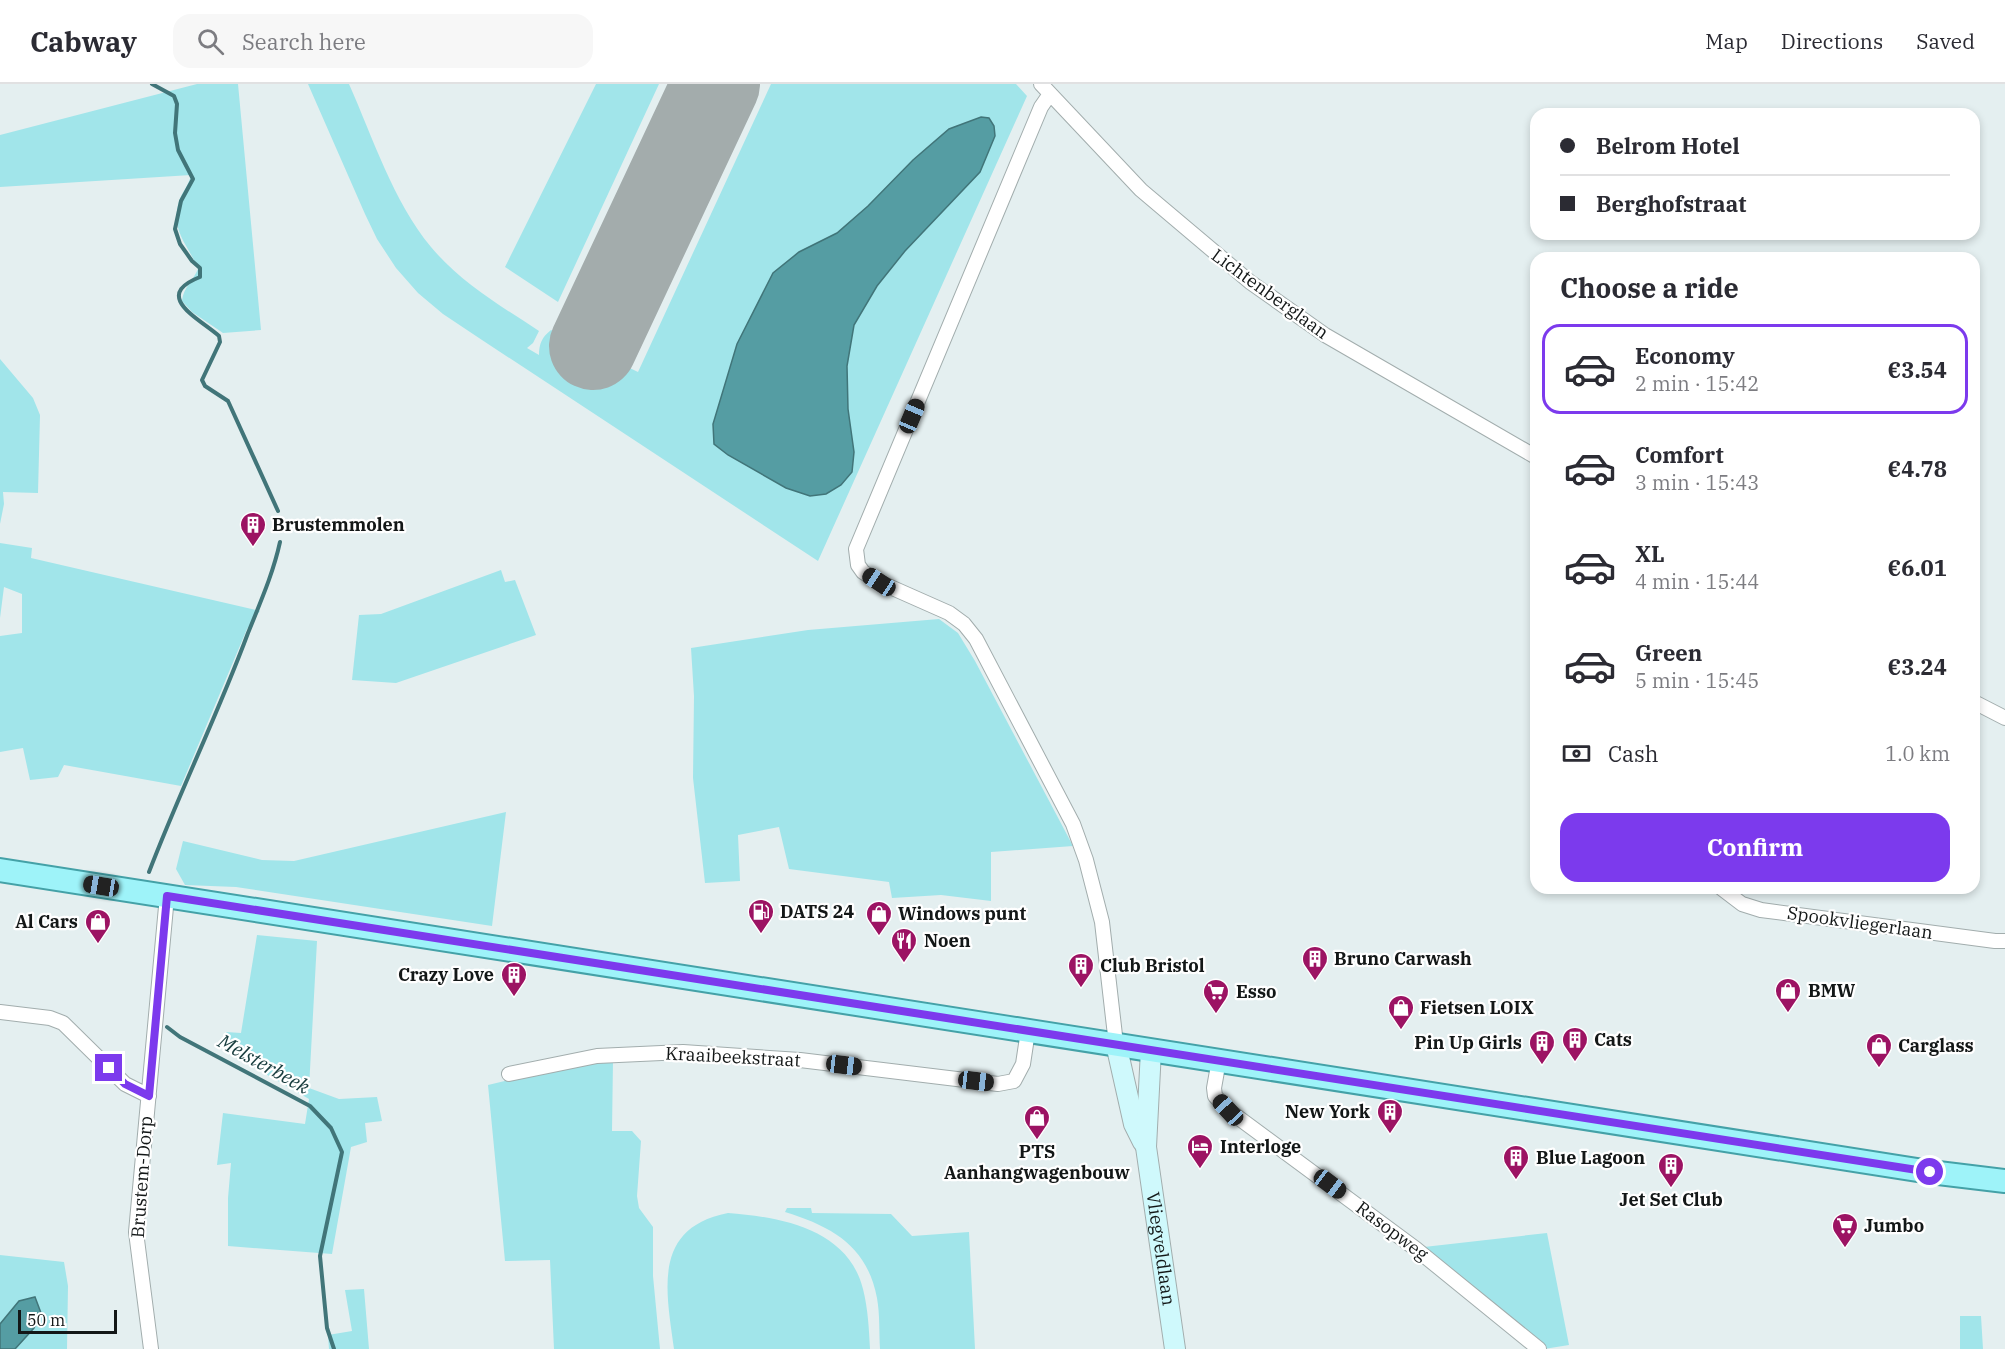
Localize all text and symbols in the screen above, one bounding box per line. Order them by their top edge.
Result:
search box [173,14,593,68]
text: Cabway [30,23,137,60]
icon: search [194,25,227,58]
text: Search here [242,27,366,56]
text: Map [1705,27,1748,55]
text: Directions [1781,27,1883,55]
text: Saved [1916,27,1975,55]
text: Belrom Hotel [1596,131,1740,160]
text: Berghofstraat [1596,189,1746,218]
street label: Lichtenberglaan [1207,243,1333,344]
text: Choose a ride [1560,270,1739,305]
text: Economy [1635,341,1735,370]
icon: car [1563,342,1617,396]
text: €3.54 [1888,355,1947,384]
text: 2 min · 15:42 [1635,370,1759,397]
car [897,396,927,436]
text: Comfort [1635,440,1724,469]
icon: car [1563,441,1617,495]
text: €4.78 [1888,454,1947,483]
text: 3 min · 15:43 [1635,469,1759,496]
building icon: Brustemmolen [238,510,268,548]
place label: Brustemmolen [272,513,405,536]
text: XL [1635,539,1665,568]
icon: car [1563,540,1617,594]
text: €6.01 [1888,553,1947,582]
car [859,565,899,599]
text: 4 min · 15:44 [1635,568,1759,595]
text: Green [1635,638,1702,667]
icon: car [1563,639,1617,693]
text: €3.24 [1888,652,1947,681]
text: 5 min · 15:45 [1635,667,1759,694]
icon: cash [1560,737,1593,770]
text: Cash [1608,739,1659,768]
text: 1.0 km [1885,740,1950,767]
button: Confirm [1560,813,1950,882]
car [82,874,120,898]
fuel station icon: DATS 24 [746,897,776,935]
shop icon: Windows punt [864,899,894,937]
place label: DATS 24 [780,900,855,923]
street label: Spookvliegerlaan [1786,901,1934,944]
place label: Windows punt [898,902,1026,925]
shop icon: Al Cars [83,907,113,945]
place label: Al Cars [15,910,78,933]
restaurant icon: Noen [889,926,919,964]
place label: Noen [924,929,971,952]
building icon: Bruno Carwash [1300,944,1330,982]
place label: Bruno Carwash [1334,947,1472,970]
building icon: Club Bristol [1066,951,1096,989]
place label: Club Bristol [1100,954,1205,977]
building icon: Crazy Love [499,960,529,998]
place label: Crazy Love [398,963,494,986]
shop icon: BMW [1773,976,1803,1014]
supermarket icon: Esso [1201,977,1231,1015]
place label: BMW [1808,979,1856,1002]
place label: Esso [1236,980,1277,1003]
shop icon: Fietsen LOIX [1386,993,1416,1031]
place label: Fietsen LOIX [1420,996,1534,1019]
building icon: Cats [1560,1025,1590,1063]
water label: Melsterbeek [213,1027,315,1100]
building icon: Pin Up Girls [1527,1028,1557,1066]
place label: Cats [1594,1028,1632,1051]
place label: Pin Up Girls [1414,1031,1522,1054]
shop icon: Carglass [1864,1031,1894,1069]
place label: Carglass [1898,1034,1974,1057]
street label: Kraaibeekstraat [665,1041,801,1072]
route end [95,1054,122,1081]
car [825,1054,863,1076]
car [957,1070,995,1092]
car [1209,1091,1247,1129]
building icon: New York [1375,1097,1405,1135]
place label: New York [1285,1100,1371,1123]
shop icon: PTS Aanhangwagenbouw [1022,1103,1052,1141]
street label: Brustem-Dorp [126,1115,157,1239]
hotel icon: Interloge [1185,1132,1215,1170]
place label: Interloge [1220,1135,1301,1158]
place label: PTS Aanhangwagenbouw [944,1140,1130,1184]
building icon: Blue Lagoon [1501,1143,1531,1181]
place label: Blue Lagoon [1536,1146,1645,1169]
building icon: Jet Set Club [1656,1151,1686,1189]
route start [1916,1158,1943,1185]
car [1310,1166,1350,1202]
place label: Jet Set Club [1619,1188,1723,1211]
street label: Vliegveldlaan [1142,1190,1181,1307]
street label: Rasopweg [1351,1196,1433,1266]
supermarket icon: Jumbo [1830,1211,1860,1249]
place label: Jumbo [1864,1214,1924,1237]
scale bar [18,1307,117,1334]
text: 50 m [27,1310,65,1330]

